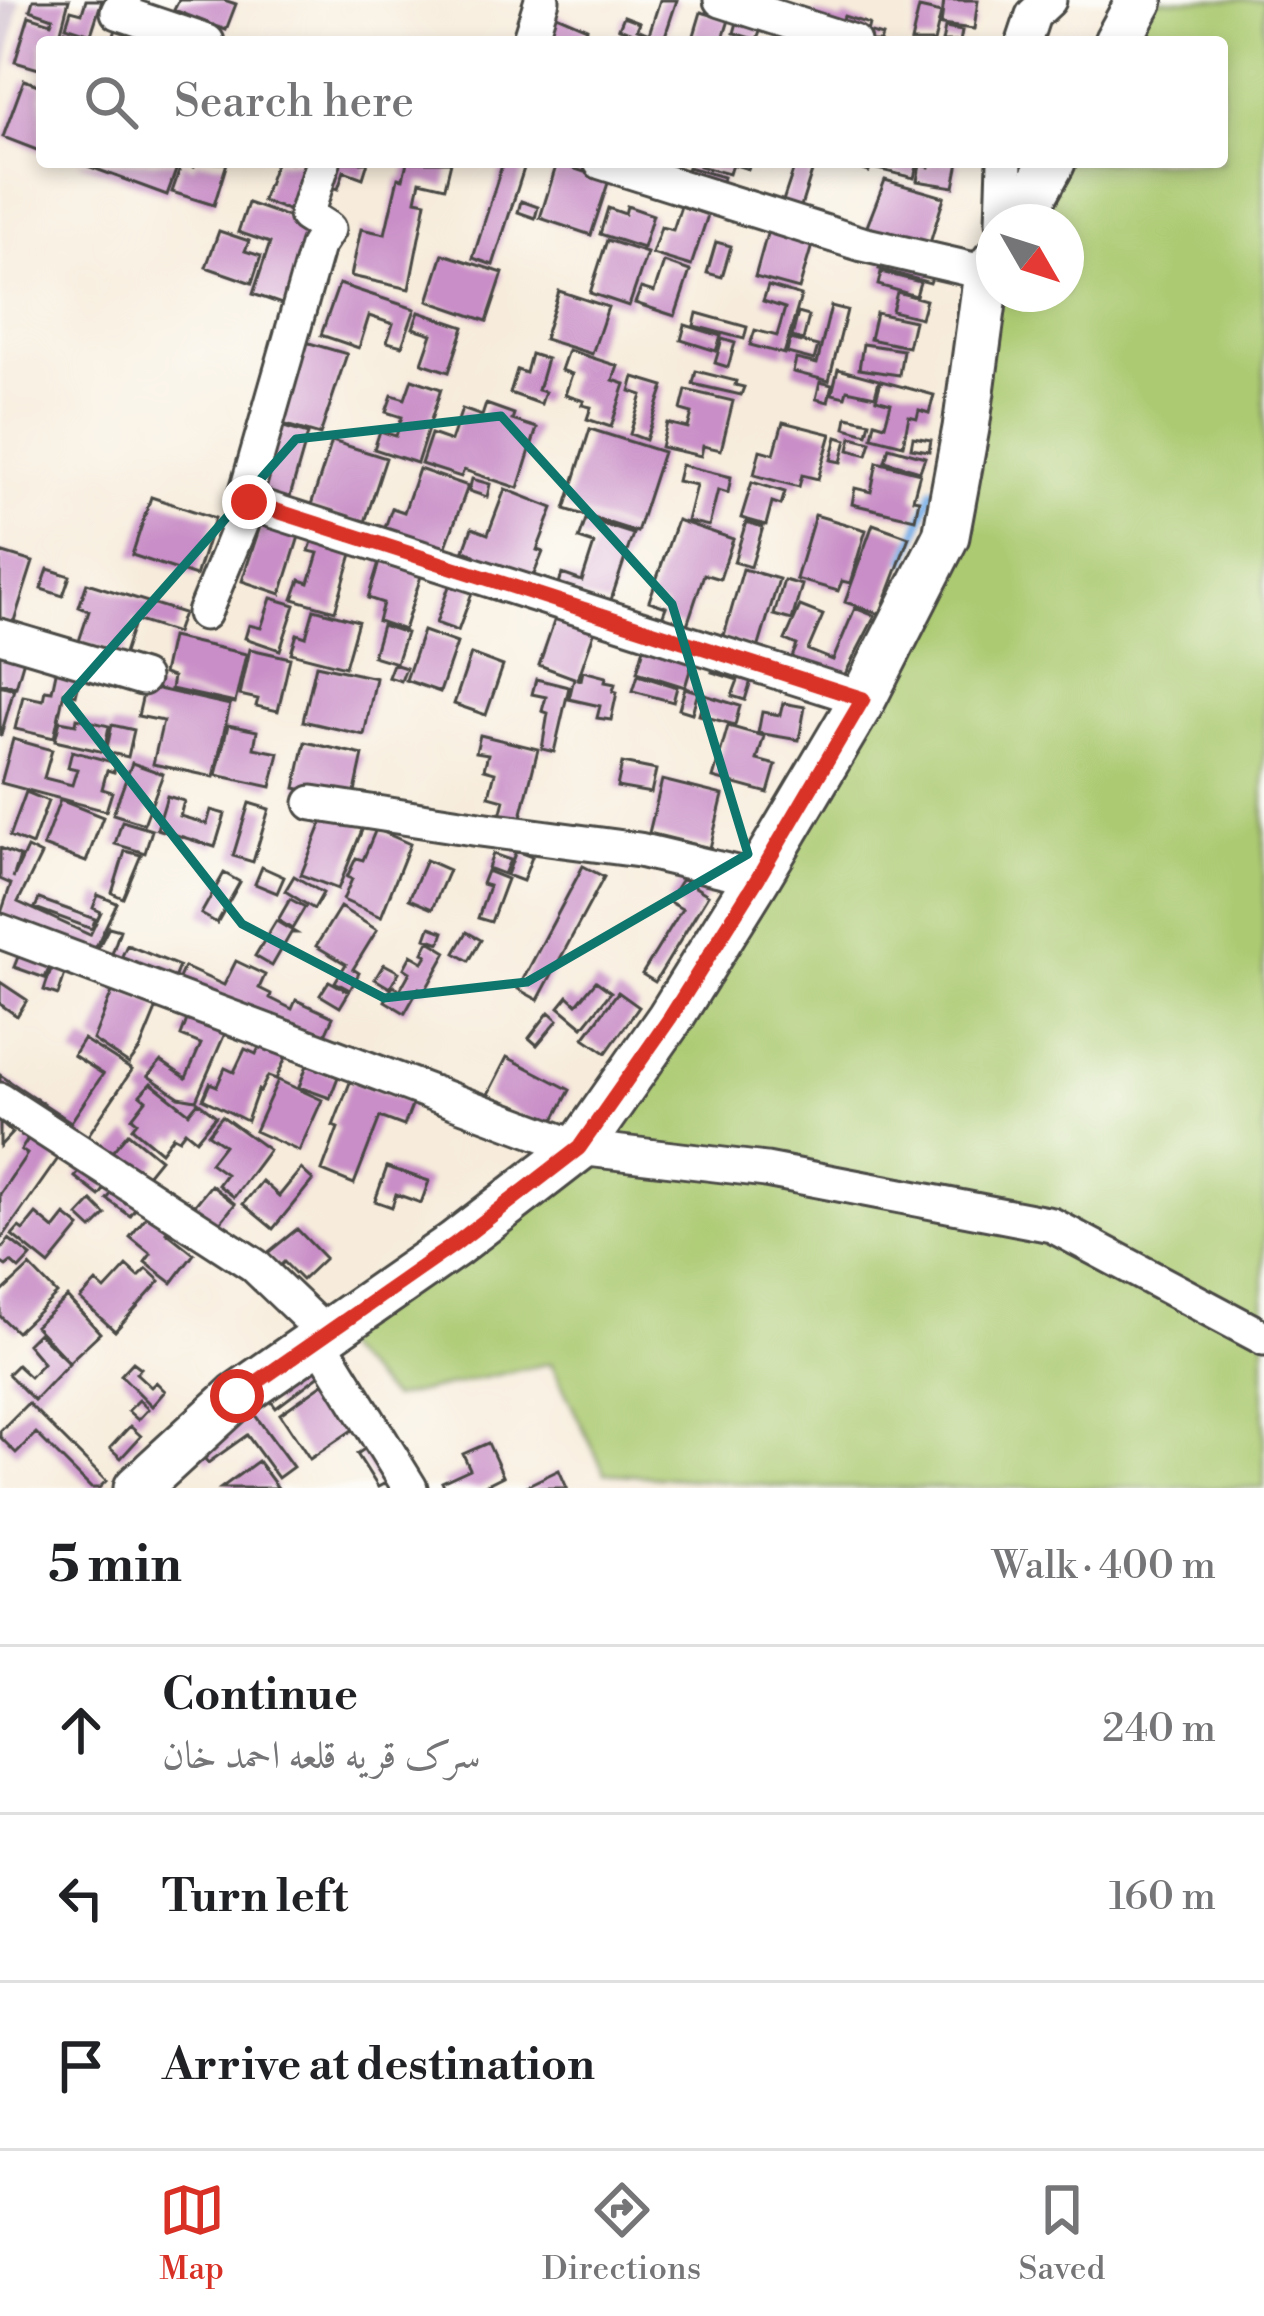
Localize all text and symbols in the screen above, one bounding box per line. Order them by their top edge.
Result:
search box [36,36,1228,168]
icon: search [78,69,144,135]
text: Search here [174,74,414,131]
north arrow [976,204,1084,312]
route end [222,475,276,529]
route start [210,1369,264,1423]
text: 5 min [48,1534,182,1598]
text: Walk · 400 m [992,1542,1216,1591]
text: Continue [162,1667,358,1724]
icon: ahead [48,1697,114,1763]
text: 240 m [1102,1705,1216,1754]
text: سرک قریه قلعه احمد خان [162,1732,481,1781]
icon: left [48,1865,114,1931]
text: Turn left [162,1869,348,1926]
text: 160 m [1109,1873,1216,1922]
icon: arrive [48,2033,114,2099]
text: Arrive at destination [162,2037,595,2094]
tab: Map [159,2177,225,2290]
tab: Directions [542,2177,701,2290]
tab: Saved [1019,2177,1105,2290]

